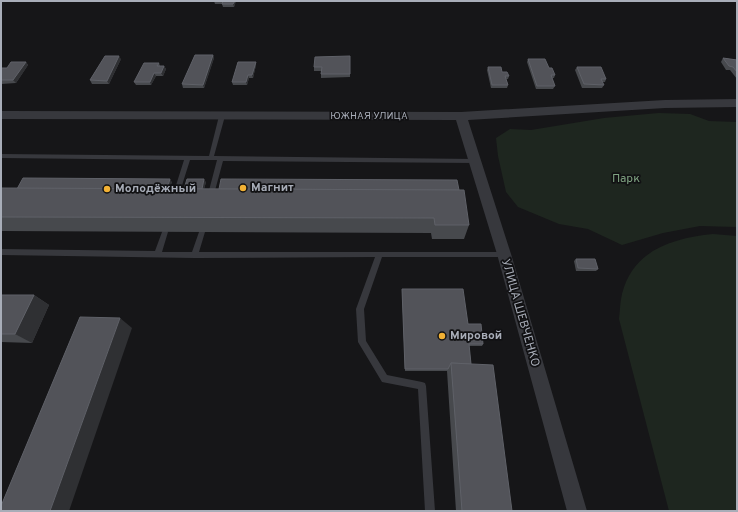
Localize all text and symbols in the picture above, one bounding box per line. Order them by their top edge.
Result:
street label: ЮЖНАЯ УЛИЦА [330,110,408,123]
park label: Парк [612,171,640,187]
place label: Магнит [251,180,294,196]
place label: Молодёжный [115,181,196,197]
marker: Магнит [238,183,248,193]
marker: Молодёжный [102,184,112,194]
street label: УЛИЦА ШЕВЧЕНКО [497,257,543,369]
place label: Мировой [450,328,502,344]
marker: Мировой [437,331,447,341]

